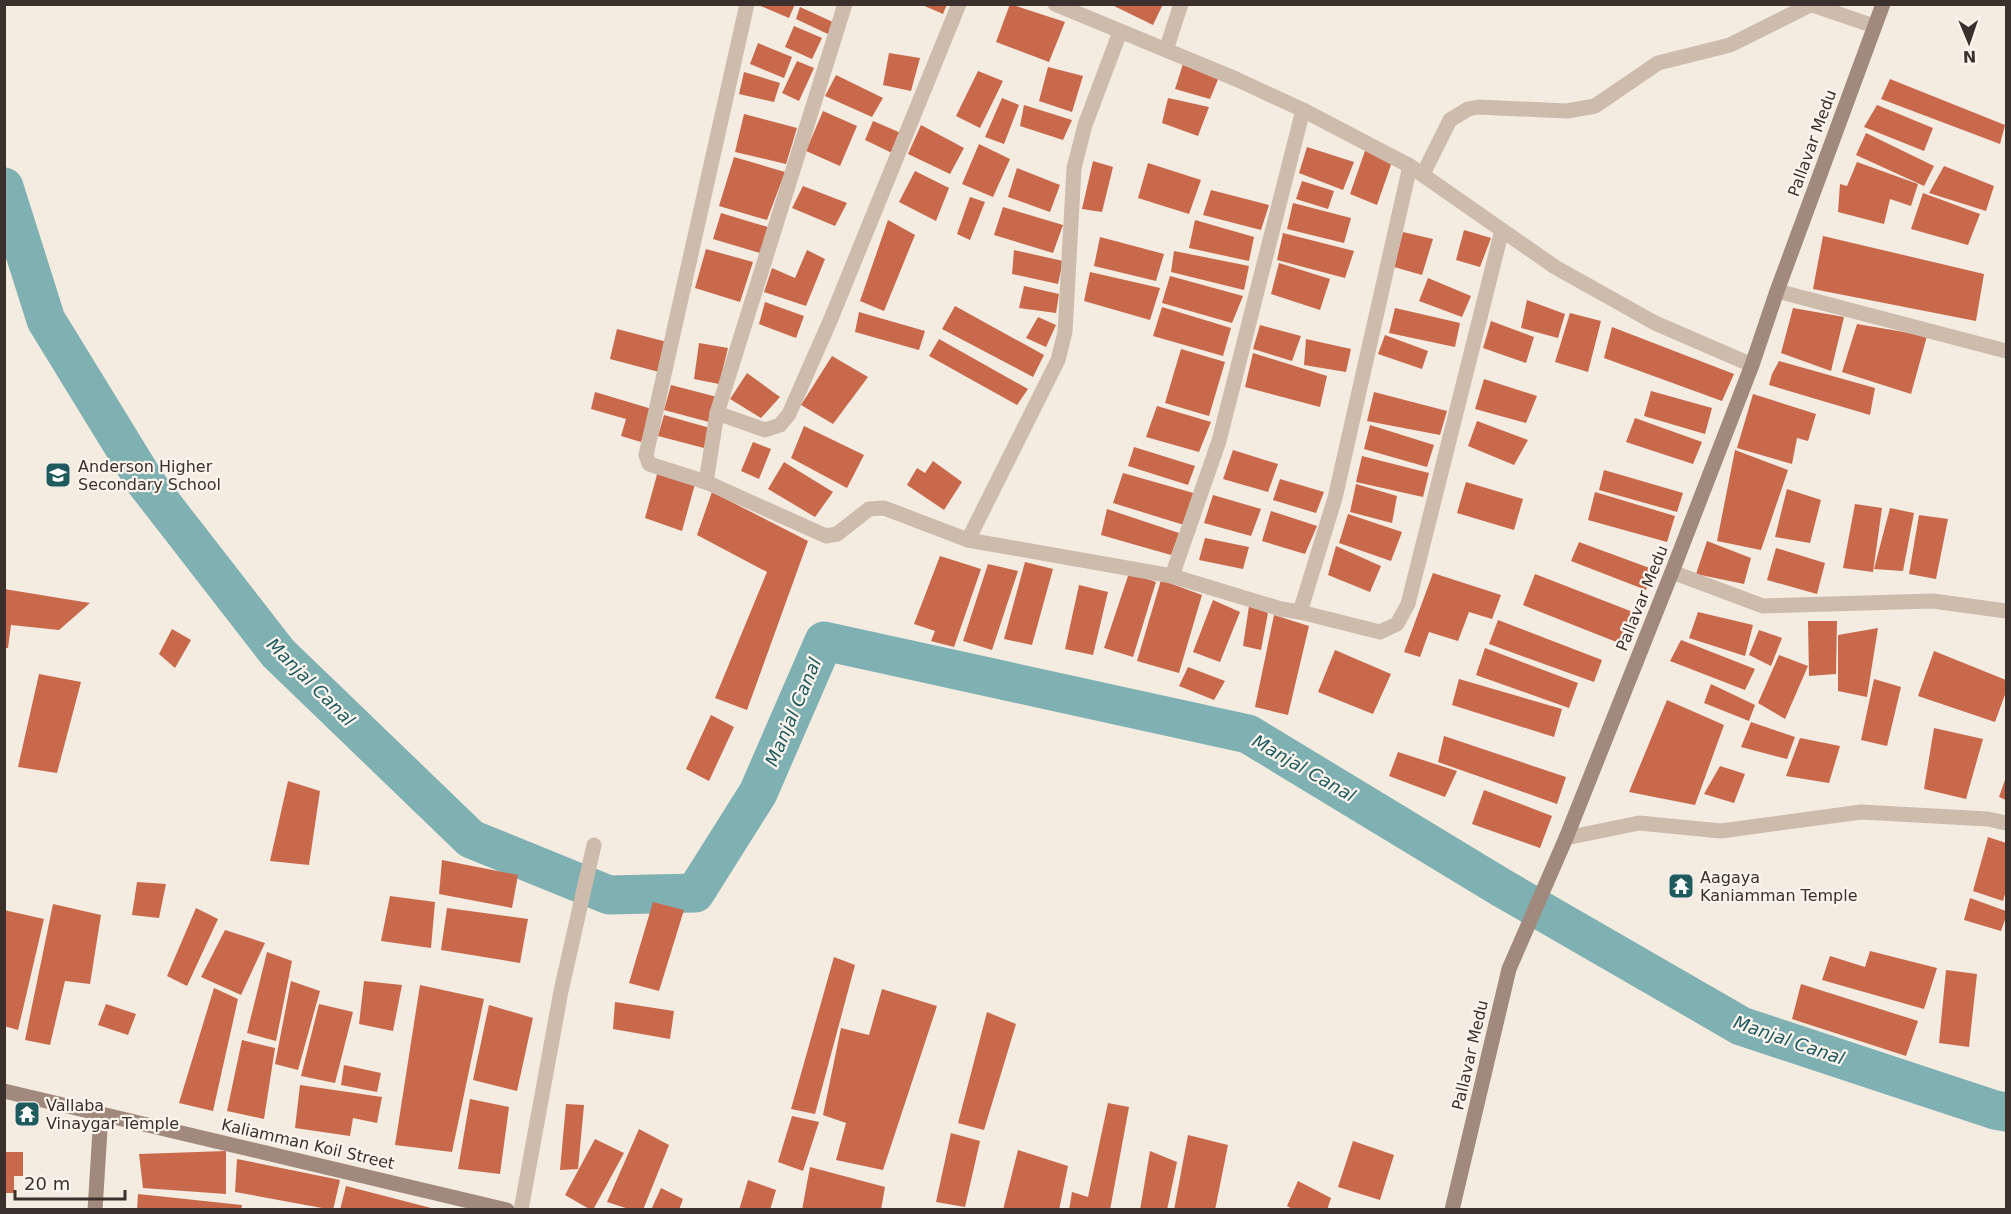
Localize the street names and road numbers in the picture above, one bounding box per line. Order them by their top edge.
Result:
street label: Pallavar Medu [1784,87,1840,199]
street label: Pallavar Medu [1612,542,1672,654]
street label: Pallavar Medu [1448,998,1492,1112]
street label: Kaliamman Koil Street [220,1115,396,1173]

